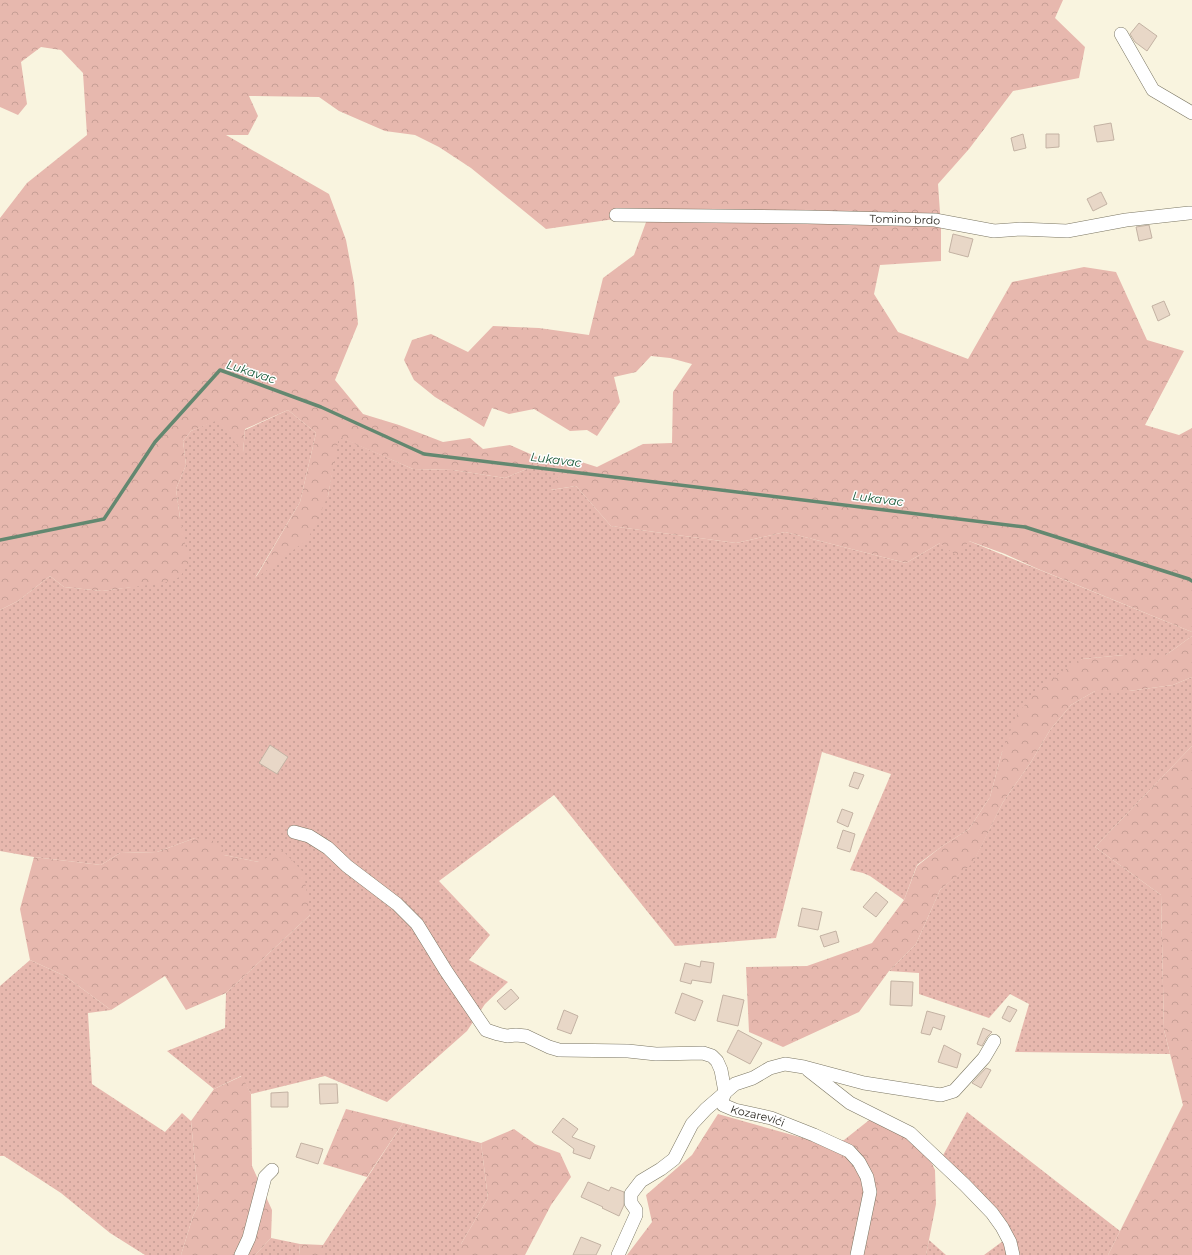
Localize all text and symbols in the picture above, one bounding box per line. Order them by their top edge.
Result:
street label: Tomino brdo [869,211,942,228]
water label: Lukavac [224,356,278,387]
water label: Lukavac [530,449,583,470]
water label: Lukavac [852,488,905,509]
street label: Kozarevići [728,1102,787,1130]

